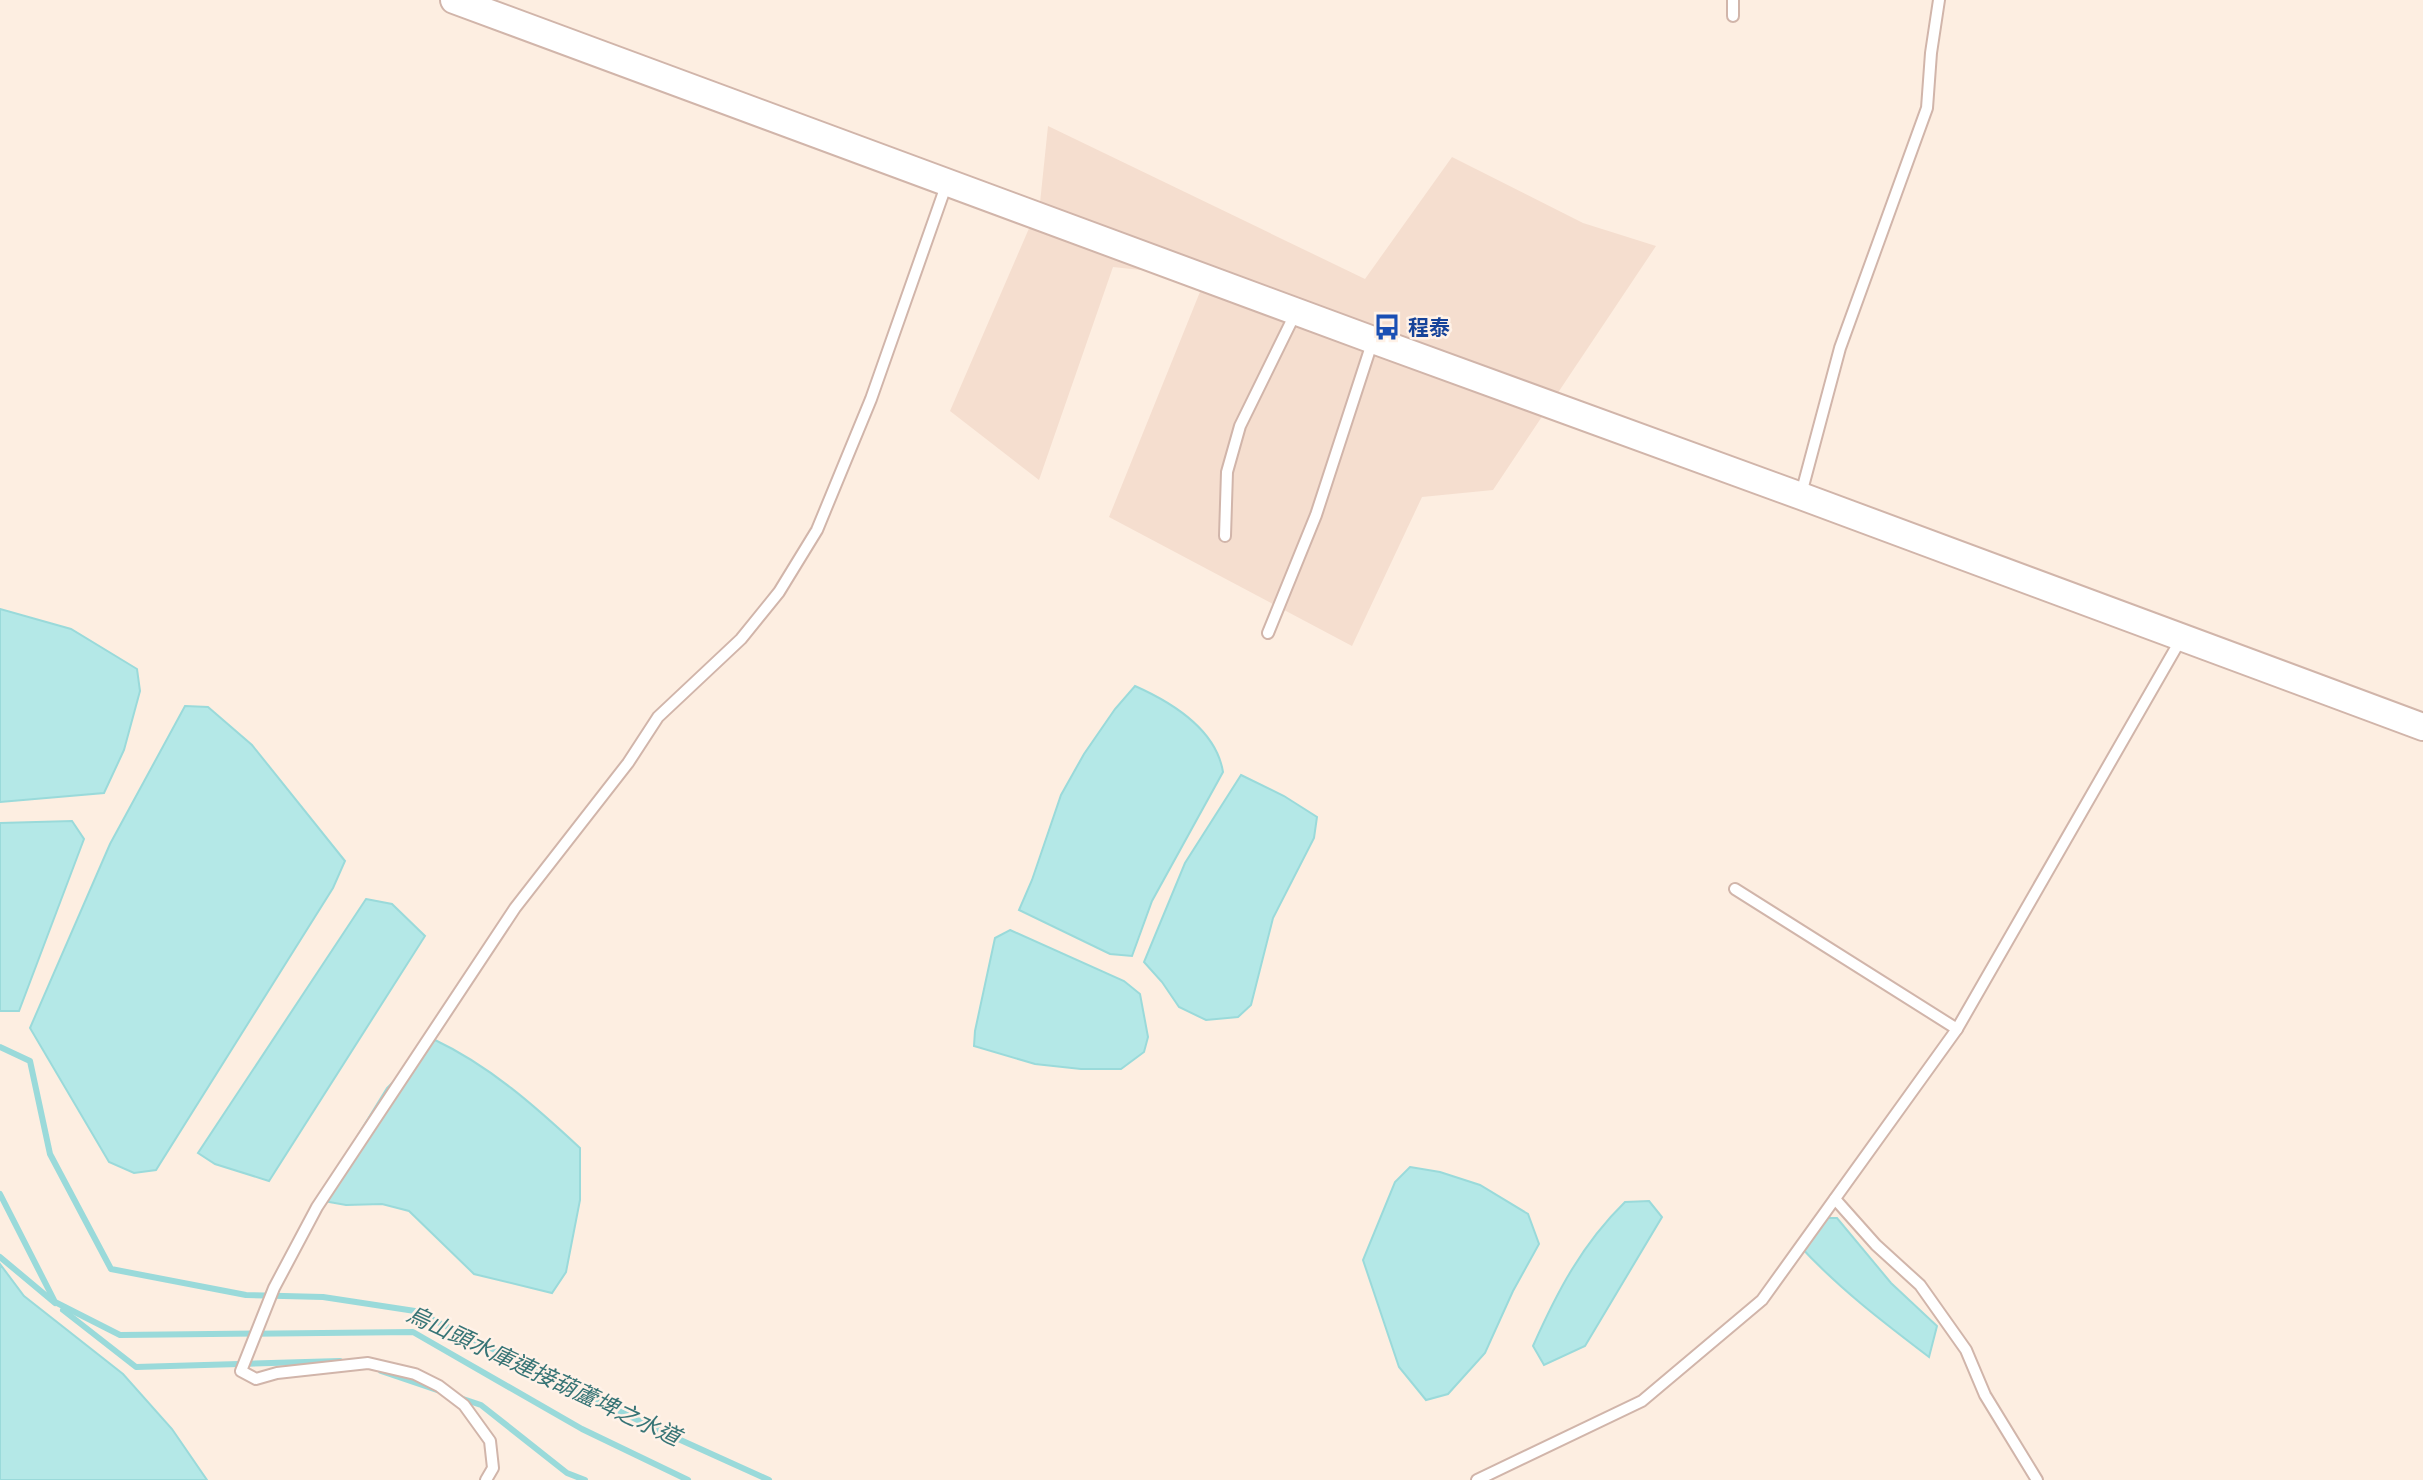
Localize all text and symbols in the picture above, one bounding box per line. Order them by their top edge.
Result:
bus stop icon: 程泰 [1372,312,1402,342]
place label: 程泰 [1408,315,1450,340]
water label: 烏山頭水庫連接葫蘆埤之水道 [403,1300,688,1452]

